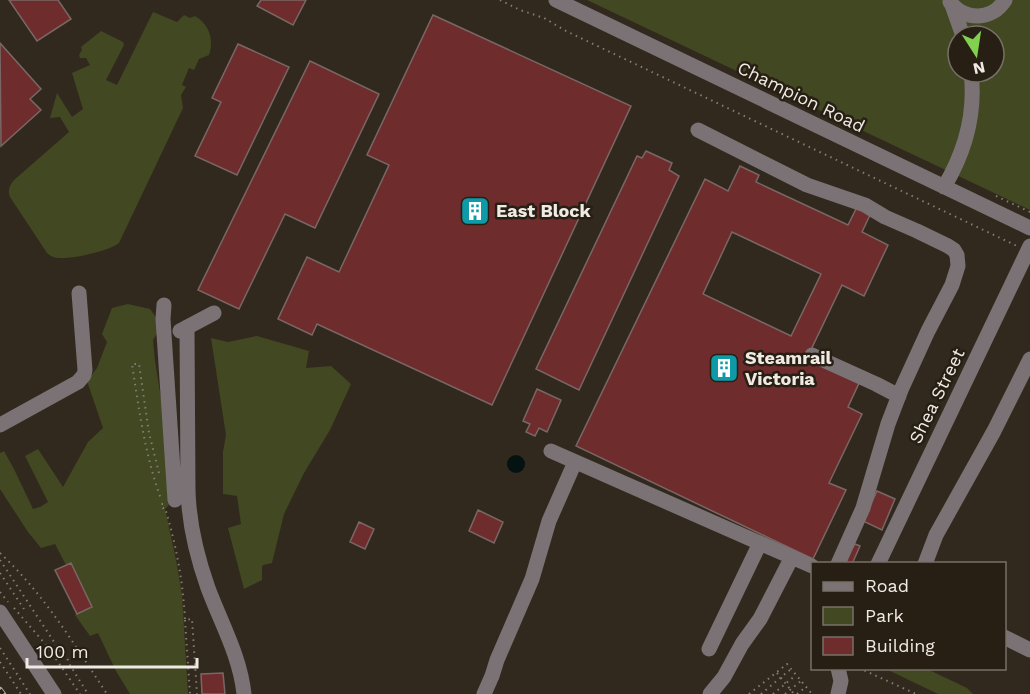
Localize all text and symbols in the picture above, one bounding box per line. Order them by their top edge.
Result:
north arrow [946,24,1006,84]
street label: Champion Road [734,57,868,136]
text: N [971,58,987,79]
building icon: East Block [459,195,491,227]
place label: East Block [496,200,592,221]
street label: Shea Street [904,344,969,447]
place label: Steamrail Victoria [745,347,832,389]
building icon: Steamrail Victoria [708,352,740,384]
legend [811,562,1006,670]
text: Road [865,575,909,596]
text: Park [865,605,904,626]
scale bar [27,631,196,669]
text: Building [865,635,935,656]
text: 100 m [36,641,89,662]

